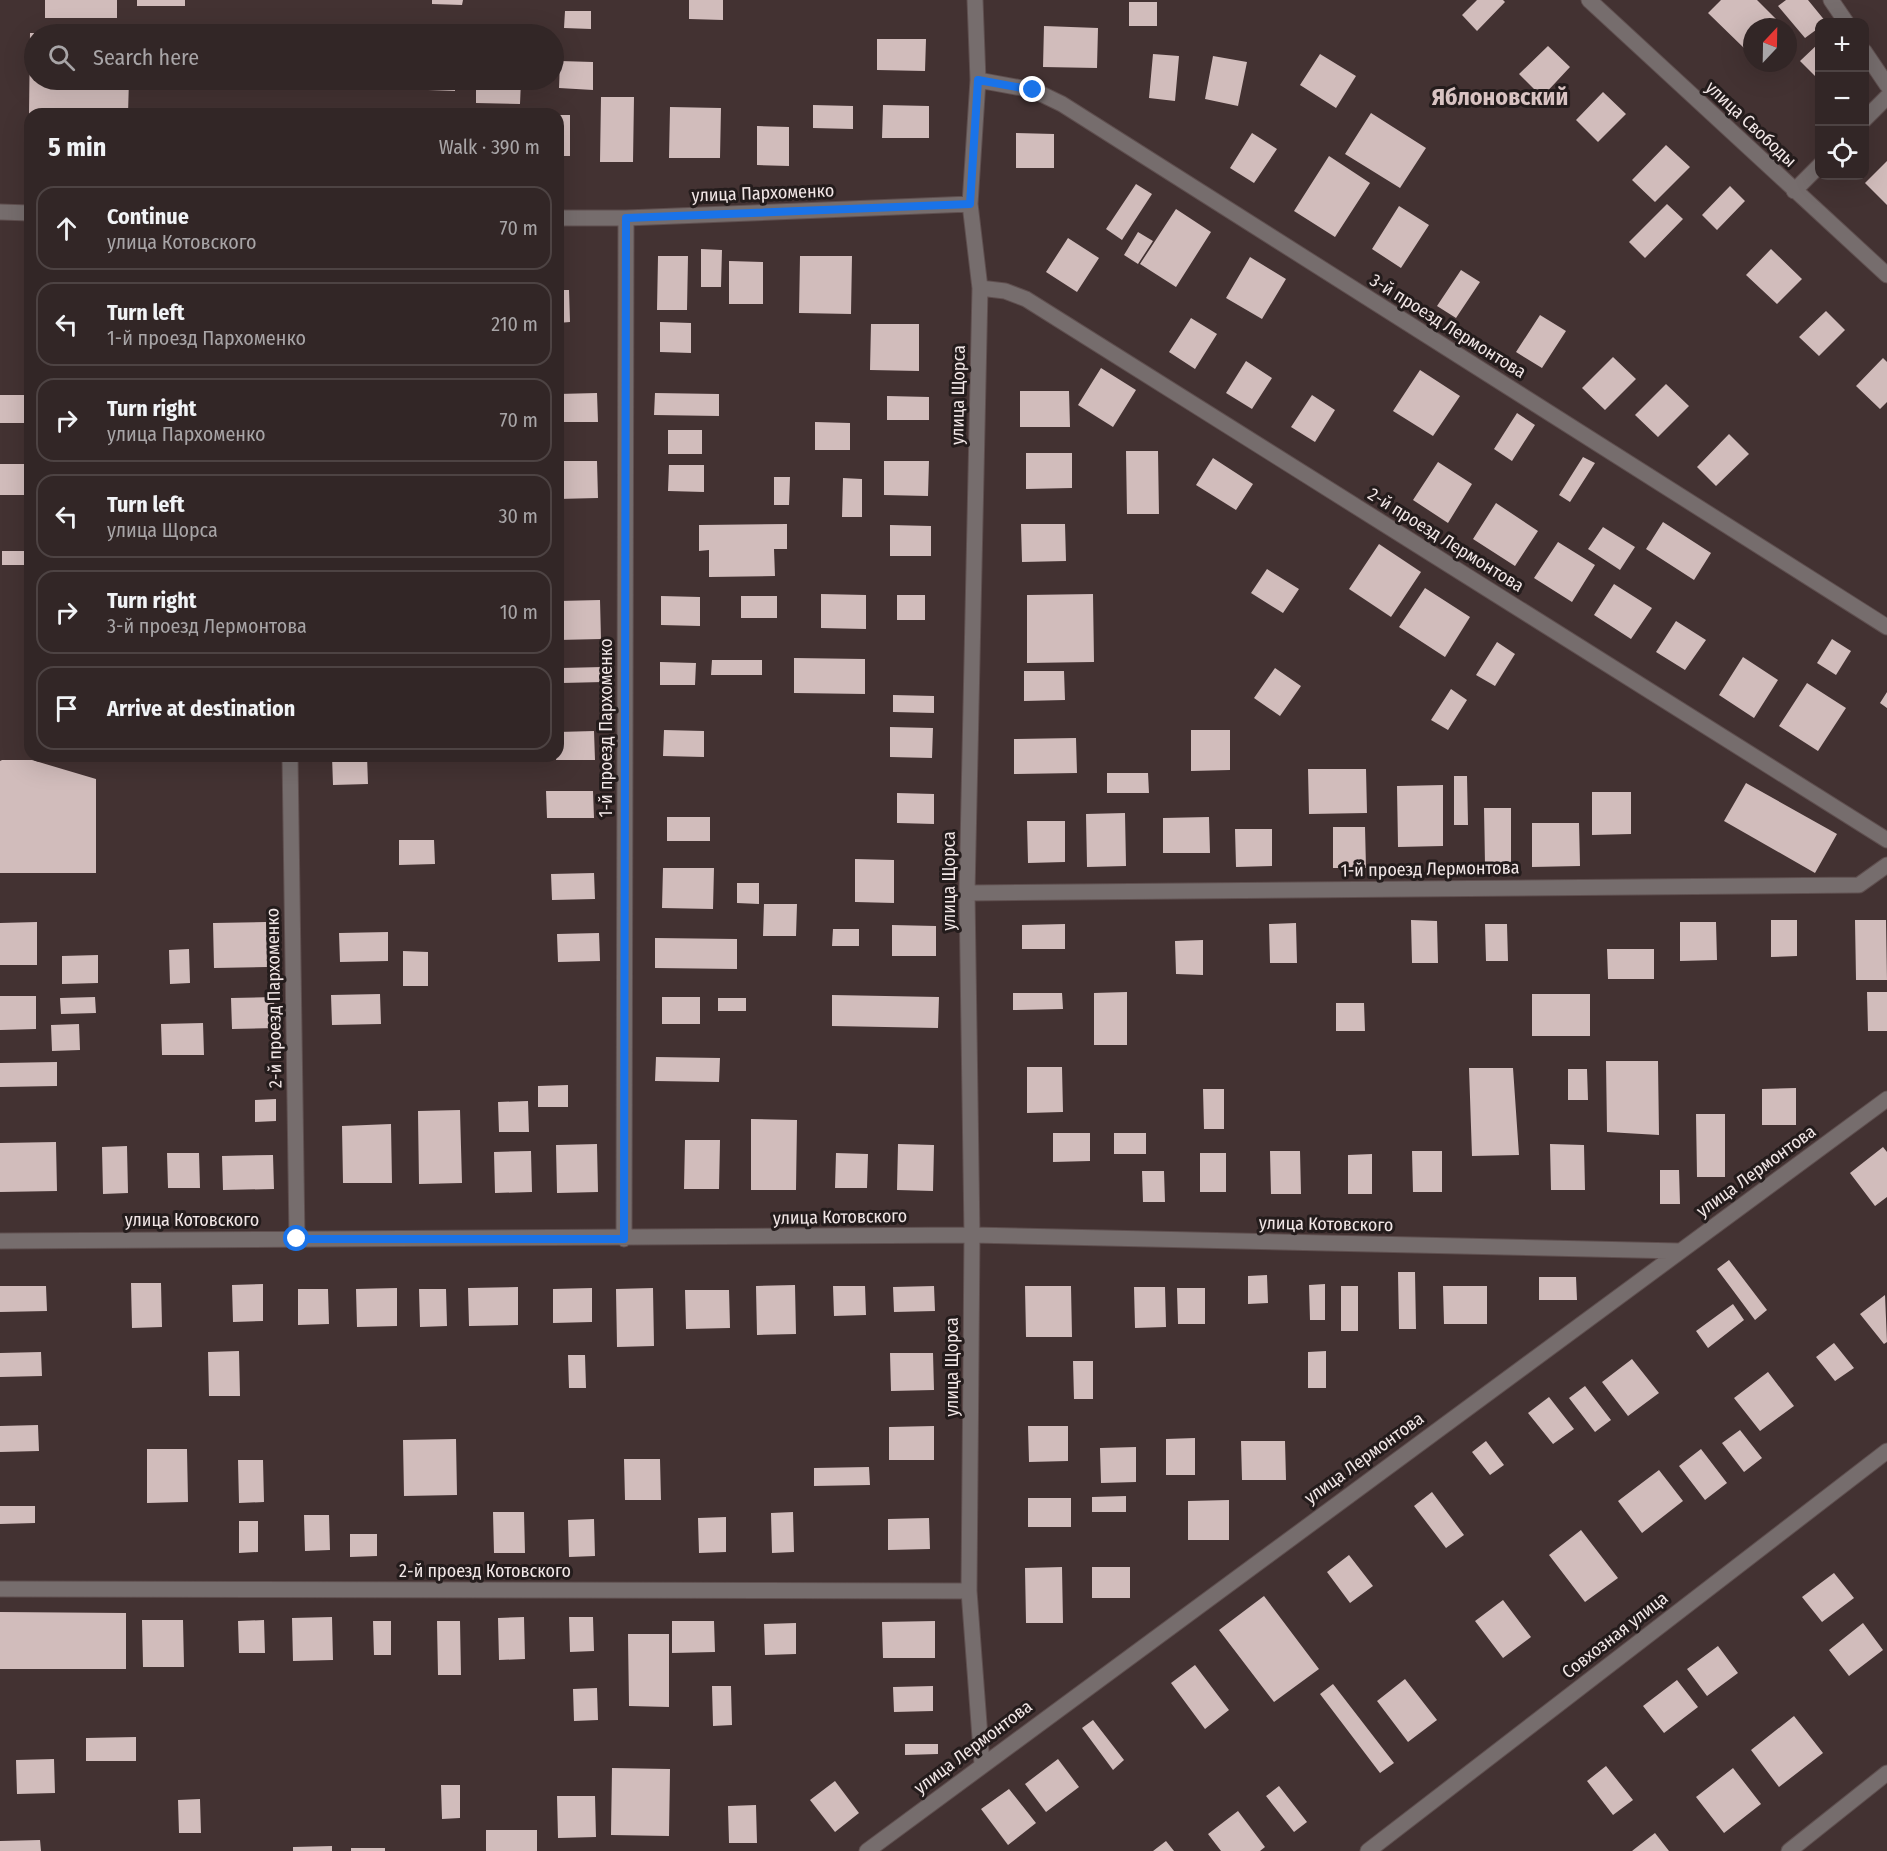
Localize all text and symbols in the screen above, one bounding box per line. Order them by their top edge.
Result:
north arrow [1743,18,1797,72]
map controls [1815,18,1869,180]
button: + [1815,18,1869,72]
search box [24,24,564,90]
icon: search [45,41,78,74]
text: Search here [93,44,199,71]
button: − [1815,72,1869,126]
route end [1019,76,1045,102]
street label: улица Свободы [1701,76,1801,172]
district label: Яблоновский [1432,83,1568,111]
button: locate [1815,126,1869,180]
text: 5 min [48,132,106,163]
text: Walk · 390 m [439,135,540,159]
street label: улица Пархоменко [691,180,835,206]
text: Continue [107,203,189,230]
icon: ahead [50,212,83,245]
text: 70 m [500,216,538,240]
text: улица Котовского [107,230,256,254]
street label: 3-й проезд Лермонтова [1366,269,1530,383]
text: Turn left [107,299,185,326]
icon: left [50,308,83,341]
text: 210 m [491,312,538,336]
text: 1-й проезд Пархоменко [107,326,306,350]
street label: улица Щорса [946,345,970,445]
text: Turn right [107,395,196,422]
icon: right [50,404,83,437]
text: 70 m [500,408,538,432]
text: улица Пархоменко [107,422,266,446]
street label: 2-й проезд Лермонтова [1364,483,1528,597]
text: Turn left [107,491,185,518]
icon: left [50,500,83,533]
text: 30 m [498,504,538,528]
text: улица Щорса [107,518,218,542]
text: Turn right [107,587,196,614]
icon: right [50,596,83,629]
text: 10 m [500,600,538,624]
text: 3-й проезд Лермонтова [107,614,307,638]
street label: 1-й проезд Пархоменко [595,638,617,818]
icon: arrive [50,692,83,725]
text: Arrive at destination [107,695,295,722]
street label: улица Щорса [938,831,960,931]
street label: 1-й проезд Лермонтова [1340,856,1520,882]
street label: 2-й проезд Пархоменко [261,908,287,1088]
street label: улица Лермонтова [1692,1120,1820,1222]
street label: улица Котовского [773,1205,907,1229]
street label: улица Котовского [125,1209,259,1231]
street label: улица Котовского [1259,1212,1393,1236]
route start [283,1225,309,1251]
street label: улица Щорса [941,1317,963,1417]
street label: улица Лермонтова [1300,1407,1428,1509]
street label: 2-й проезд Котовского [399,1560,571,1582]
street label: Совхозная улица [1558,1587,1673,1683]
street label: улица Лермонтова [910,1695,1037,1799]

